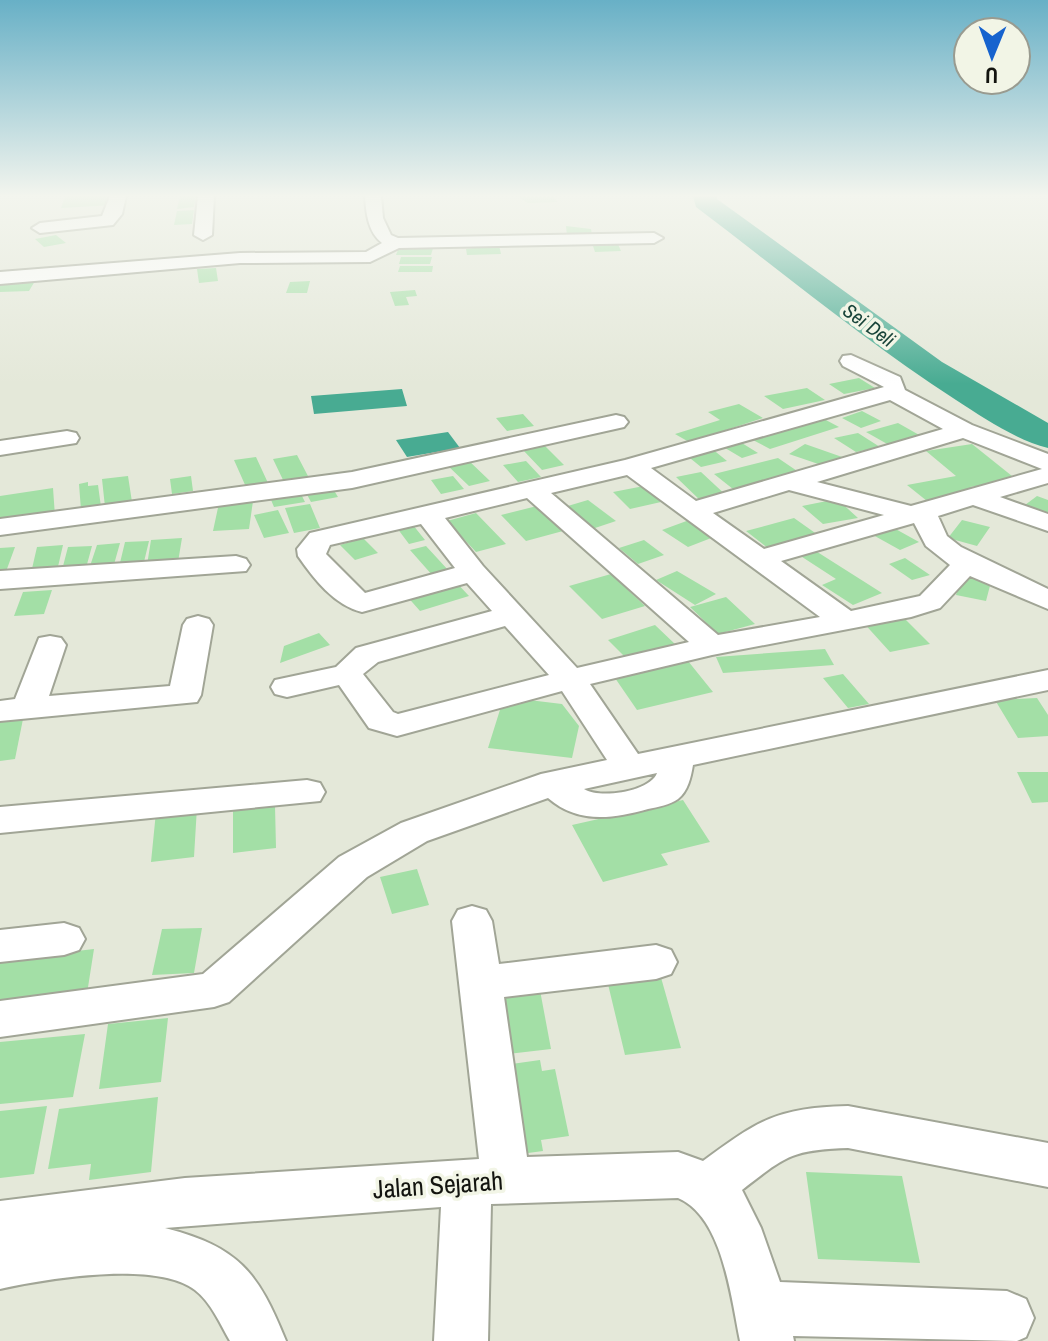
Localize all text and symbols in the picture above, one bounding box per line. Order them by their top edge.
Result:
north arrow [952,16,1032,96]
text: U [985,61,998,91]
water label: Sei Deli [838,297,901,353]
street label: Jalan Sejarah [372,1162,504,1207]

